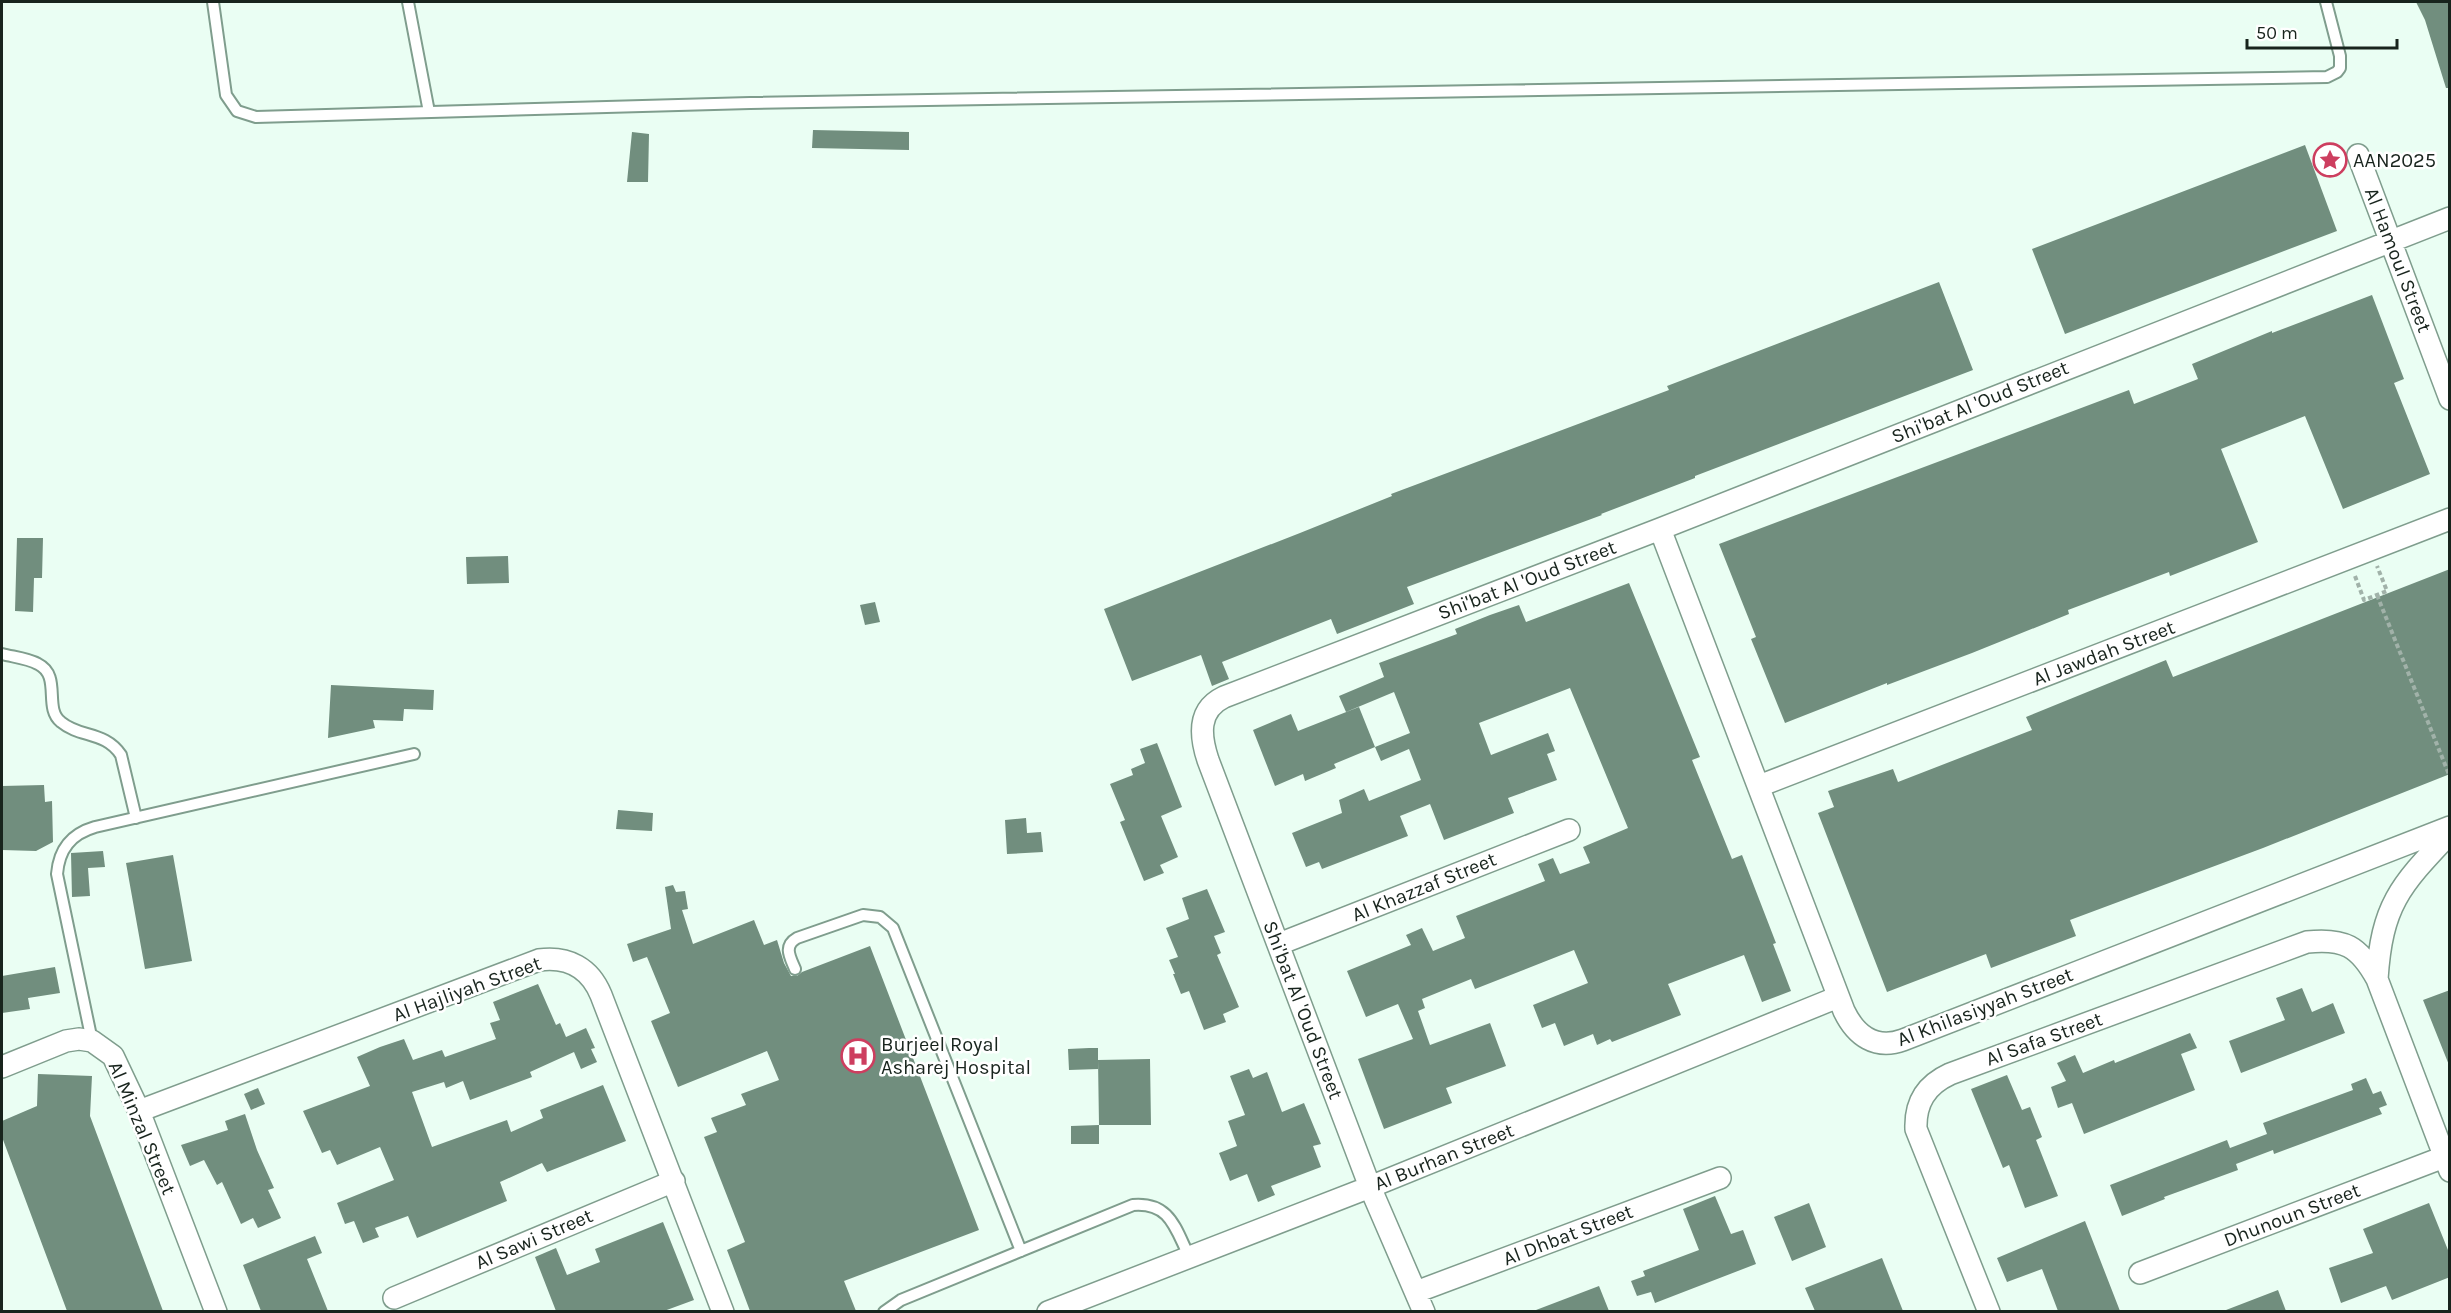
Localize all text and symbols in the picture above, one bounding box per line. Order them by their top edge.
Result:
scale bar [2247,12,2397,50]
text: 50 m [2256,22,2298,44]
place icon: AAN2025 [2312,142,2348,178]
place label: AAN2025 [2353,149,2436,172]
street label: Al Hamoul Street [2360,184,2436,336]
street label: Shi'bat Al 'Oud Street [1888,356,2072,448]
street label: Shi'bat Al 'Oud Street [1435,535,1620,625]
street label: Al Jawdah Street [2030,615,2179,691]
street label: Al Khazzaf Street [1349,847,1500,926]
street label: Shi'bat Al 'Oud Street [1258,918,1348,1103]
street label: Al Hajliyah Street [390,951,545,1027]
street label: Al Khilasiyyah Street [1894,963,2077,1051]
street label: Al Safa Street [1983,1007,2106,1071]
place label: Burjeel Royal Asharej Hospital [881,1033,1031,1079]
hospital icon: Burjeel Royal Asharej Hospital [840,1038,876,1074]
street label: Al Minzal Street [104,1058,181,1199]
street label: Al Burhan Street [1371,1118,1518,1195]
street label: Dhunoun Street [2221,1178,2364,1252]
street label: Al Dhbat Street [1500,1200,1637,1270]
street label: Al Sawi Street [472,1204,596,1274]

